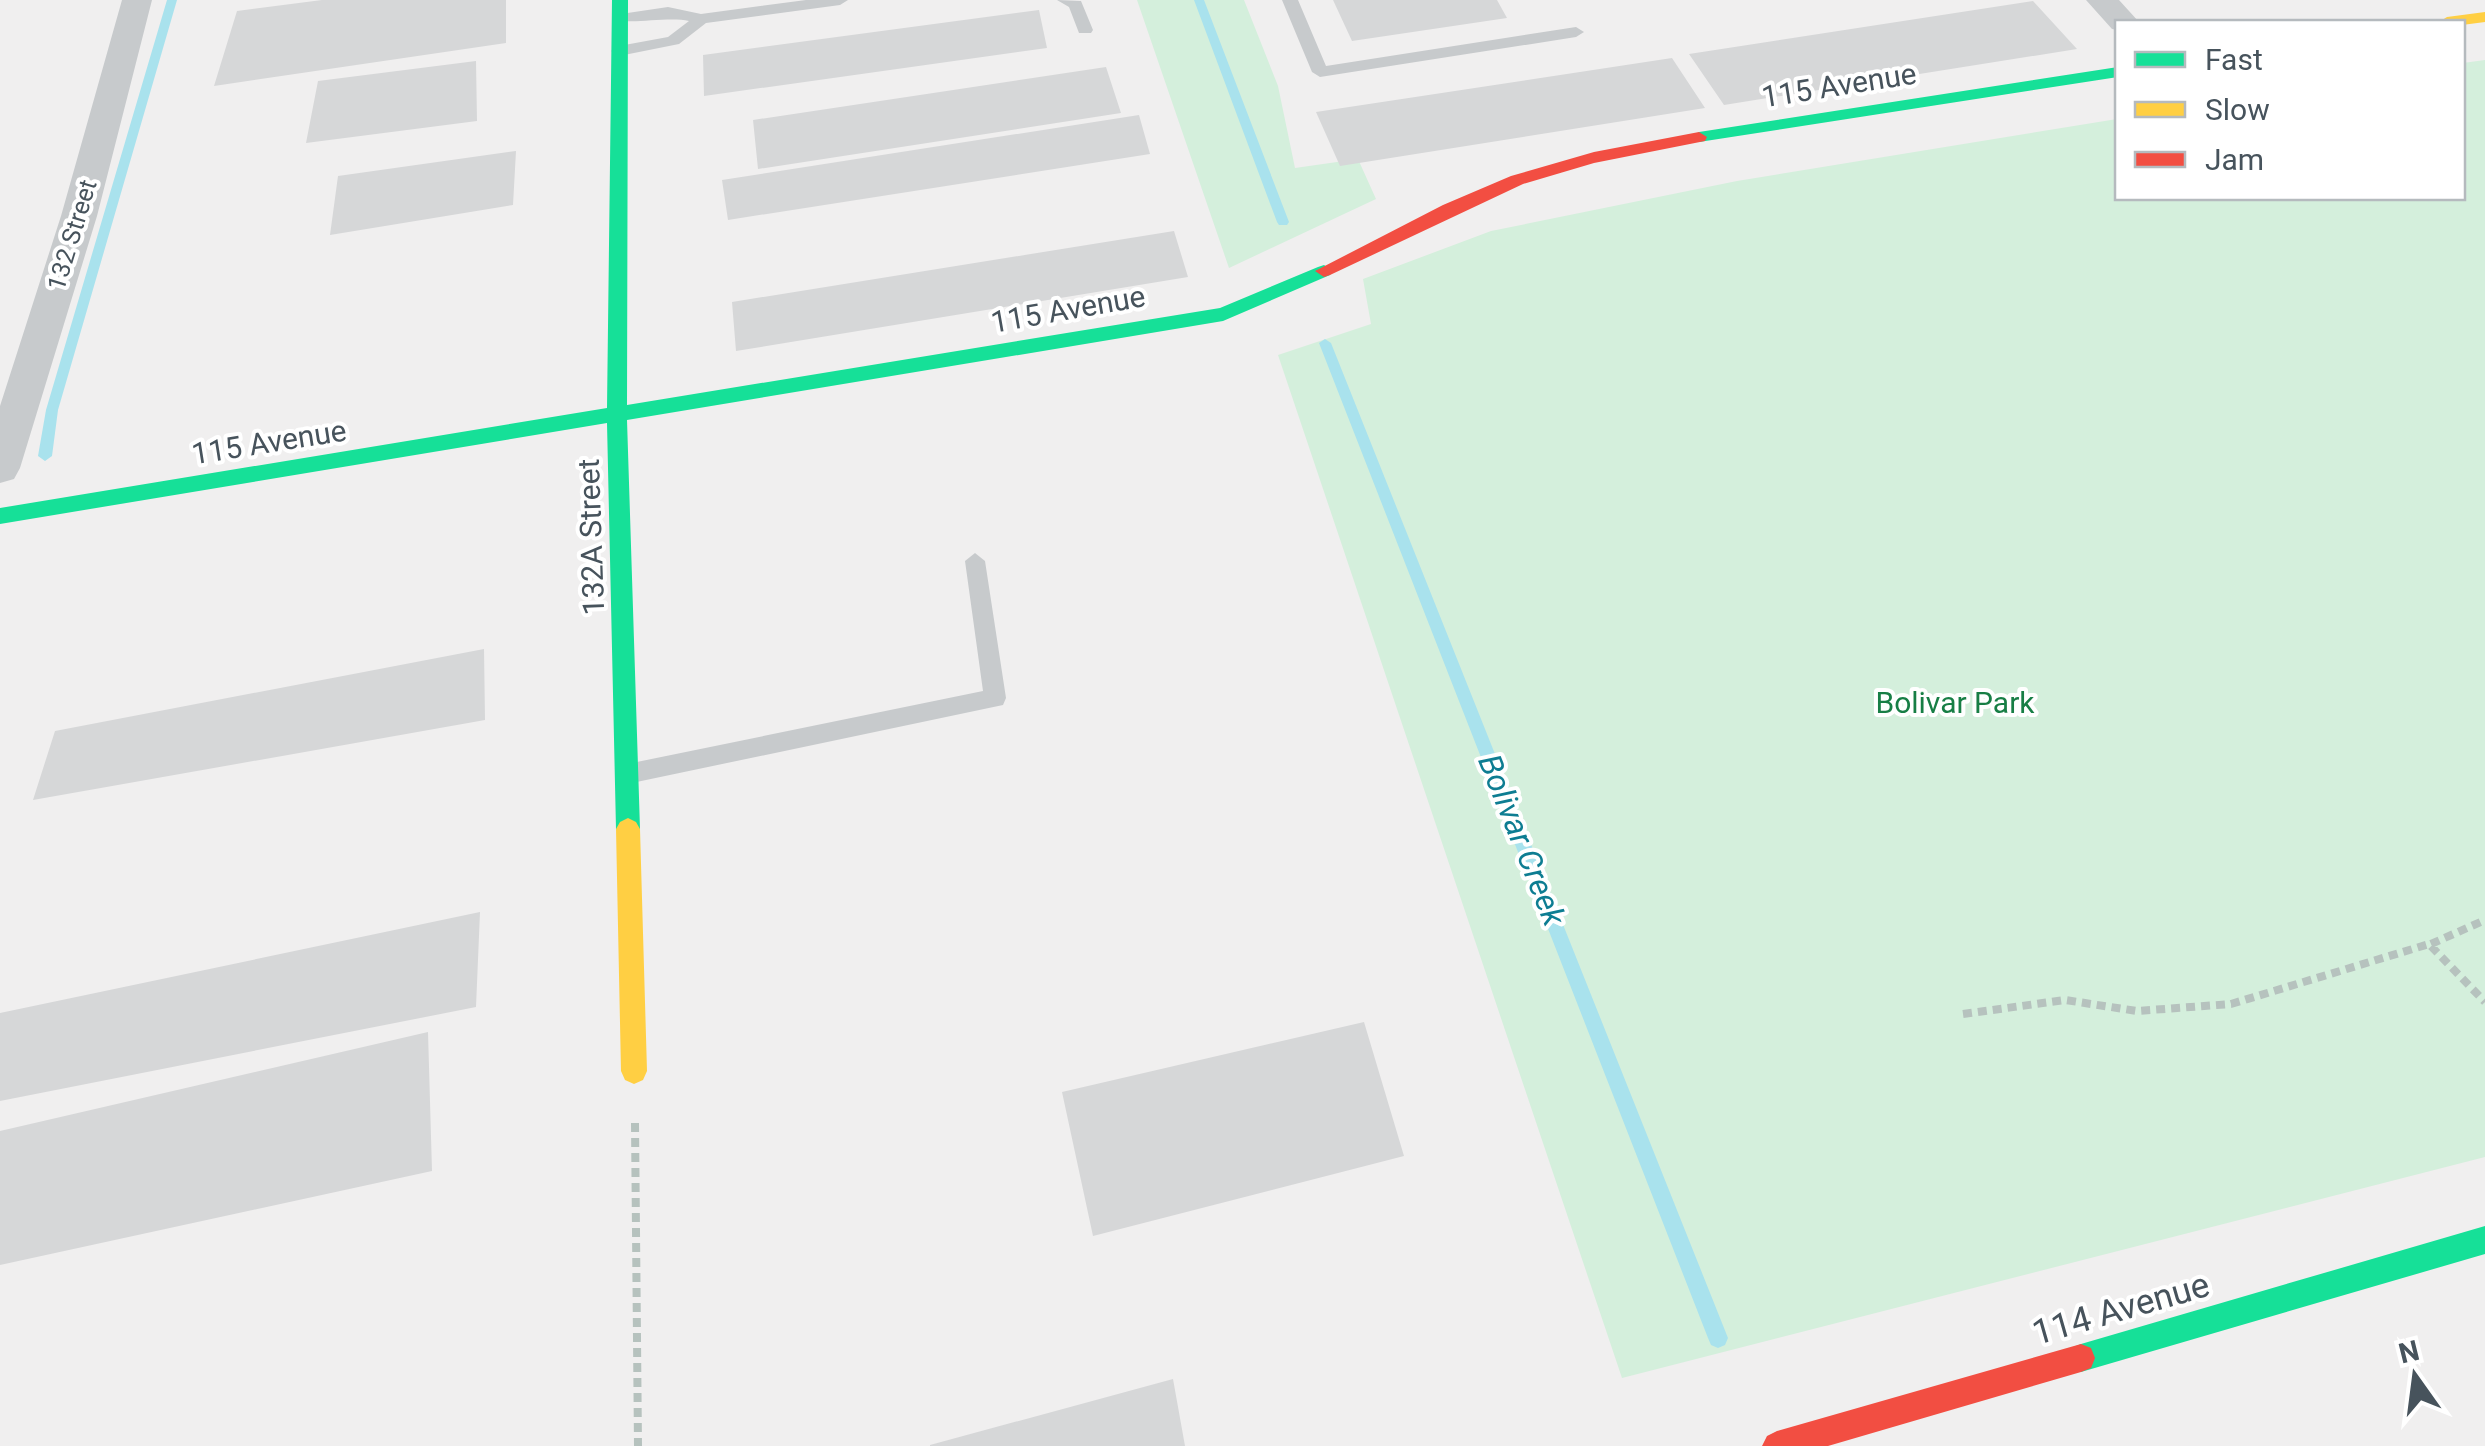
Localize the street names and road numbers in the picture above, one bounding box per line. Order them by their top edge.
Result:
street label: 115 Avenue [1759,56,1919,114]
street label: 132 Street [41,176,103,294]
street label: 115 Avenue [988,278,1148,340]
street label: 115 Avenue [189,413,349,471]
street label: 132A Street [571,458,611,616]
street label: 114 Avenue [2028,1264,2214,1354]

